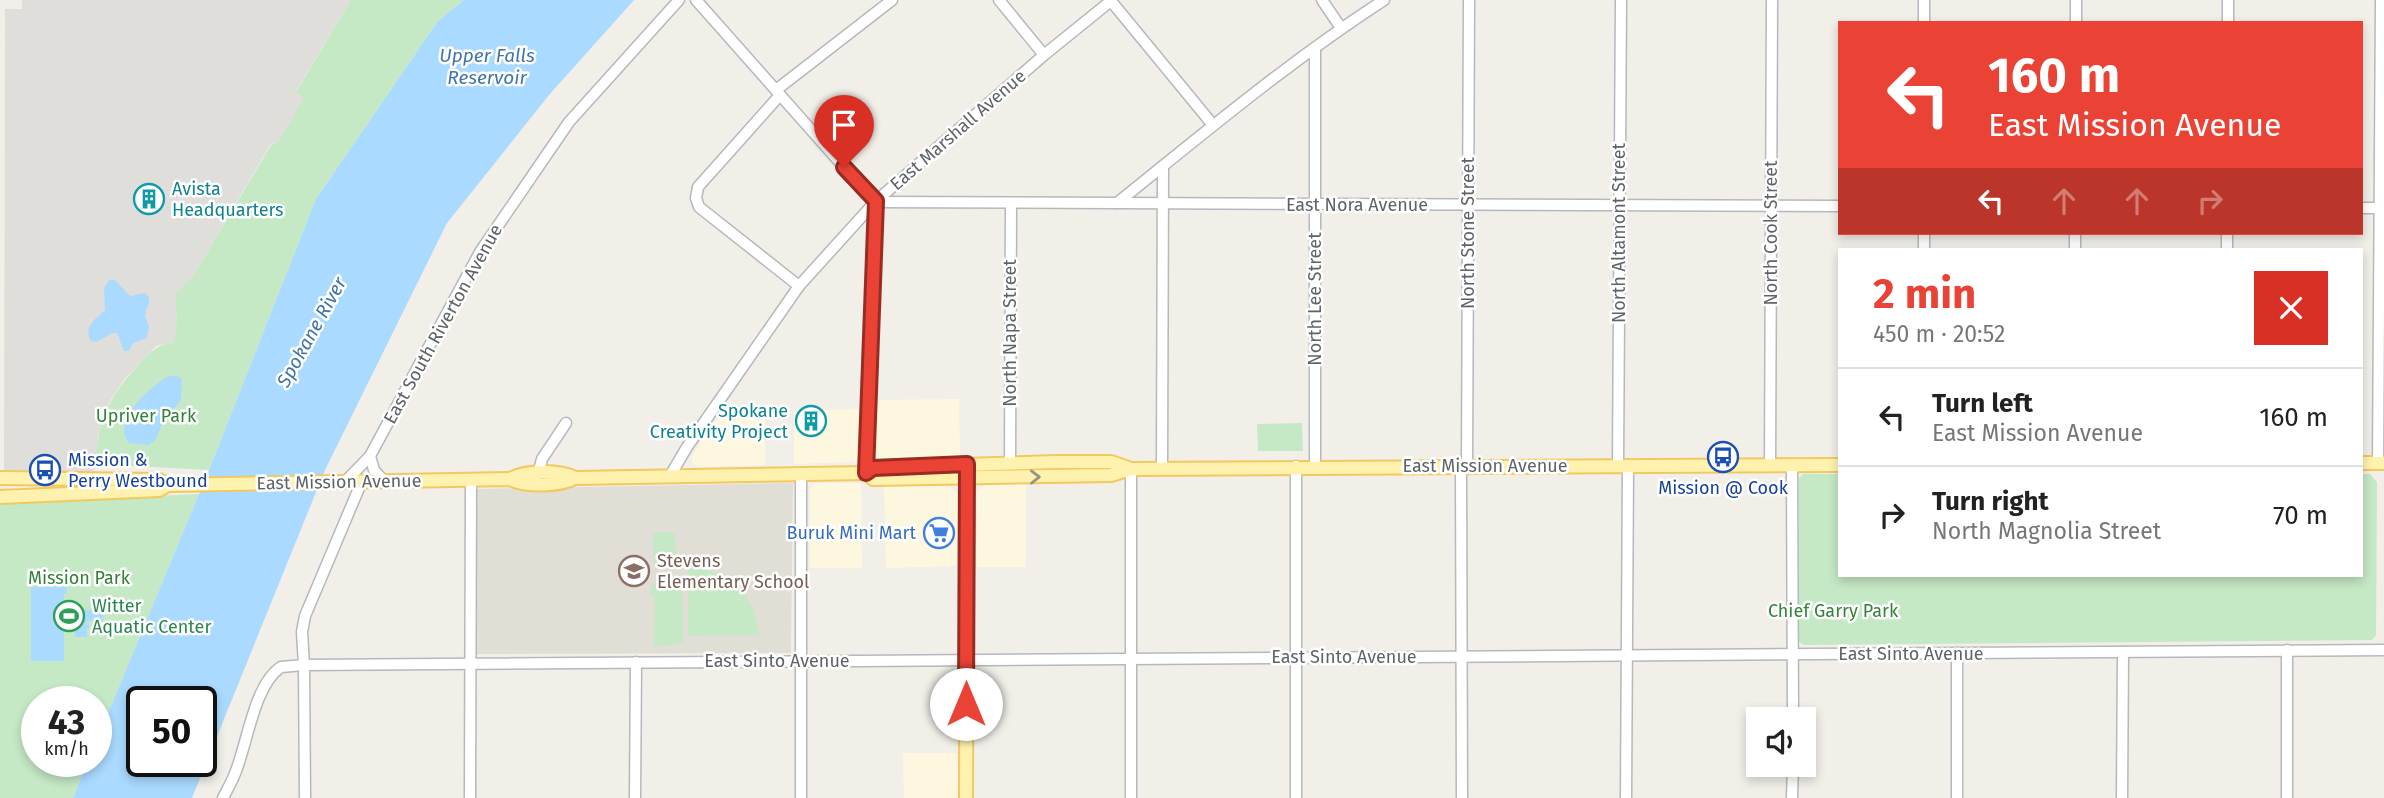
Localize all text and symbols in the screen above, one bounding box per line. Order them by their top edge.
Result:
water label: Upper Falls Reservoir [439,44,535,89]
text: 160 m [1988,46,2120,105]
icon: left [1873,49,1964,140]
street label: East Marshall Avenue [886,65,1030,195]
pin [814,95,874,167]
icon: arrive [825,106,863,144]
text: East Mission Avenue [1988,106,2281,144]
street label: North Altamont Street [1608,143,1630,323]
street label: North Stone Street [1457,156,1479,309]
street label: North Cook Street [1760,160,1782,306]
place label: Avista Headquarters [172,178,284,221]
building icon: Avista Headquarters [132,182,166,216]
icon: left [1972,182,2010,220]
icon: ahead [2045,182,2083,220]
icon: ahead [2118,182,2156,220]
icon: right [2191,182,2229,220]
street label: East Nora Avenue [1286,194,1428,216]
street label: East South Riverton Avenue [379,220,507,428]
street label: North Lee Street [1304,232,1326,366]
street label: North Napa Street [999,259,1021,407]
text: 2 min [1873,269,1976,319]
button: close [2254,271,2328,345]
water label: Spokane River [271,273,351,392]
text: 450 m · 20:52 [1873,320,2005,348]
text: Turn left [1932,388,2033,419]
icon: left [1873,398,1911,436]
place label: Spokane Creativity Project [650,400,788,443]
text: 160 m [2259,402,2328,433]
building icon: Spokane Creativity Project [794,404,828,438]
park label: Upriver Park [96,405,197,427]
text: East Mission Avenue [1932,419,2143,447]
bus stop icon: Mission @ Cook [1706,440,1740,474]
place label: Mission & Perry Westbound [68,449,208,492]
bus stop icon: Mission & Perry Westbound [28,453,62,487]
street label: East Mission Avenue [1402,455,1568,477]
street label: East Mission Avenue [256,470,422,494]
one-way arrow [1030,470,1041,485]
place label: Mission @ Cook [1658,477,1789,499]
text: Turn right [1932,486,2049,517]
icon: right [1873,496,1911,534]
text: 70 m [2273,500,2328,531]
supermarket icon: Buruk Mini Mart [922,516,956,550]
text: North Magnolia Street [1932,517,2161,545]
place label: Buruk Mini Mart [786,522,917,544]
place label: Stevens Elementary School [657,550,809,593]
school or university icon: Stevens Elementary School [617,554,651,588]
park label: Mission Park [28,567,131,589]
place label: Witter Aquatic Center [92,595,211,638]
sports icon: Witter Aquatic Center [52,599,86,633]
park label: Chief Garry Park [1768,600,1899,622]
street label: East Sinto Avenue [1838,643,1984,665]
street label: East Sinto Avenue [1271,646,1417,668]
street label: East Sinto Avenue [704,650,850,672]
position arrow [929,667,1003,741]
speed limit sign: 50 [126,686,217,777]
text: 43 [48,701,85,743]
map controls [1746,707,1816,777]
button: sound [1746,707,1816,777]
text: km/h [44,738,89,760]

